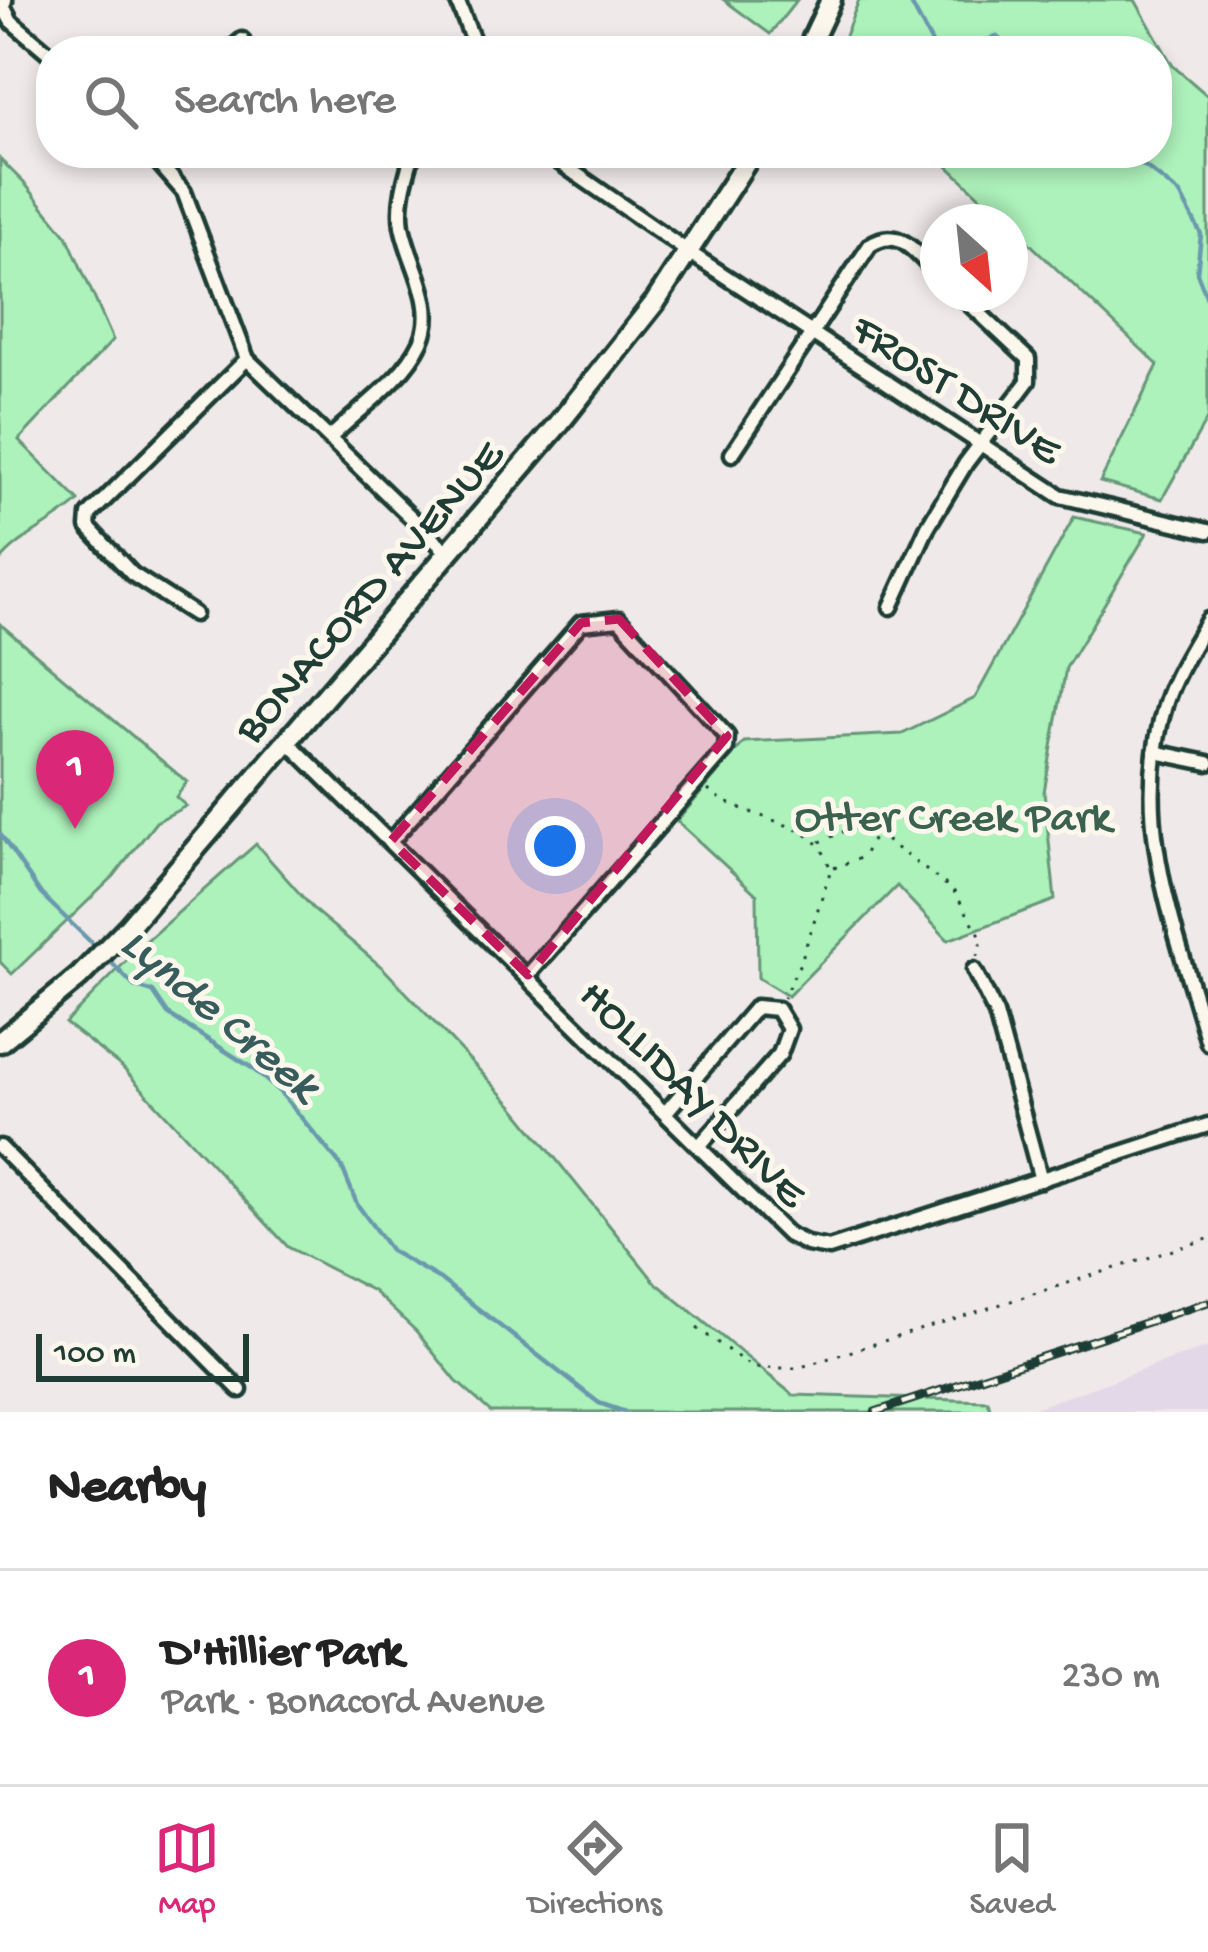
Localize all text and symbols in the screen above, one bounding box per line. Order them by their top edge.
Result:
search box [36,36,1172,168]
icon: search [78,69,144,135]
text: Search here [174,76,396,129]
north arrow [920,204,1028,312]
street label: FROST DRIVE [839,304,1071,481]
street label: BONACORD AVENUE [225,430,519,757]
pin: 1 [36,730,114,829]
park label: Otter Creek Park [795,794,1115,847]
your location [525,816,585,876]
water label: Lynde Creek [106,918,332,1120]
street label: HOLLIDAY DRIVE [566,971,817,1223]
scale bar [36,1328,249,1381]
text: 100 m [54,1336,136,1374]
text: Nearby [48,1460,206,1520]
text: D'Hillier Park [162,1628,403,1681]
text: 1 [79,1655,95,1701]
text: 230 m [1062,1655,1160,1701]
text: Park · Bonacord Avenue [162,1681,544,1727]
tab: Map [154,1815,220,1925]
tab: Directions [528,1815,662,1925]
tab: Saved [970,1815,1054,1925]

